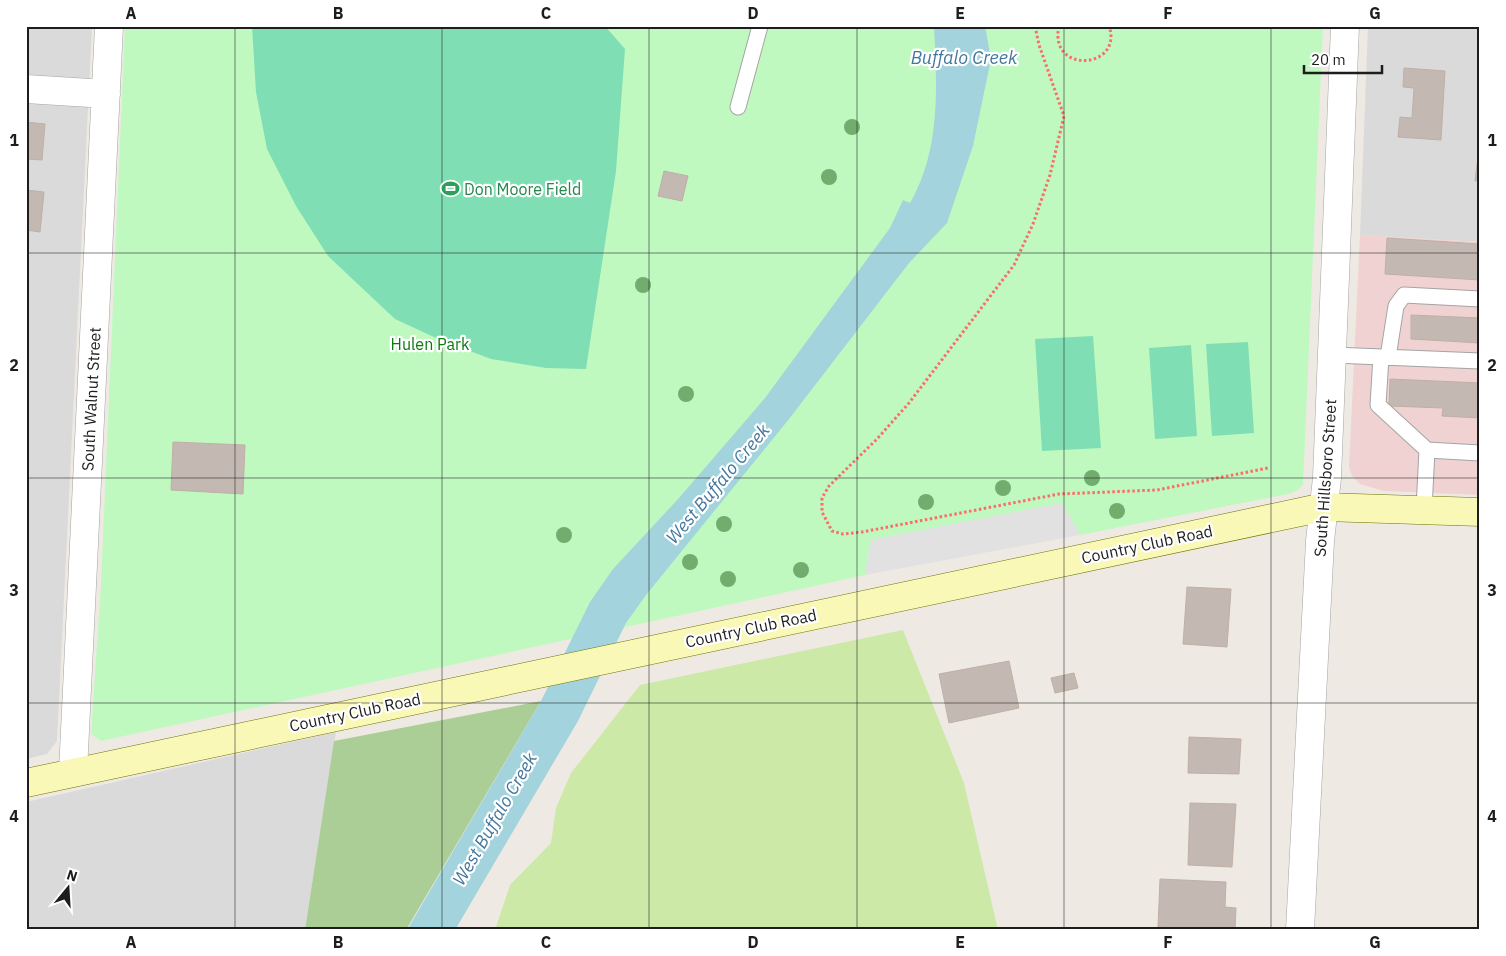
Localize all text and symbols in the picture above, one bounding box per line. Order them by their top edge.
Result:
text: A [126,3,137,23]
text: B [333,3,344,23]
text: C [541,3,551,23]
text: D [747,3,759,23]
text: E [955,3,965,23]
text: F [1163,3,1173,23]
text: G [1369,3,1381,23]
scale bar [1304,42,1381,74]
water label: Buffalo Creek [911,46,1018,69]
text: 20 m [1311,50,1346,69]
text: 1 [9,130,19,150]
text: 1 [1487,130,1497,150]
sports icon: Don Moore Field [440,179,460,199]
place label: Don Moore Field [464,179,581,199]
street label: South Walnut Street [77,326,105,472]
park label: Hulen Park [391,334,470,354]
text: 2 [9,355,19,375]
text: 2 [1487,355,1497,375]
street label: South Hillsboro Street [1310,398,1340,558]
water label: West Buffalo Creek [661,419,775,548]
street label: Country Club Road [1080,520,1214,568]
text: 3 [9,580,19,600]
text: 3 [1487,580,1497,600]
street label: Country Club Road [684,604,818,652]
street label: Country Club Road [288,688,422,736]
water label: West Buffalo Creek [447,748,542,889]
text: 4 [9,806,19,826]
text: 4 [1487,806,1497,826]
north arrow [42,864,92,914]
text: N [64,866,80,886]
text: A [126,932,137,952]
text: B [333,932,344,952]
text: C [541,932,551,952]
text: D [747,932,759,952]
text: E [955,932,965,952]
text: F [1163,932,1173,952]
text: G [1369,932,1381,952]

